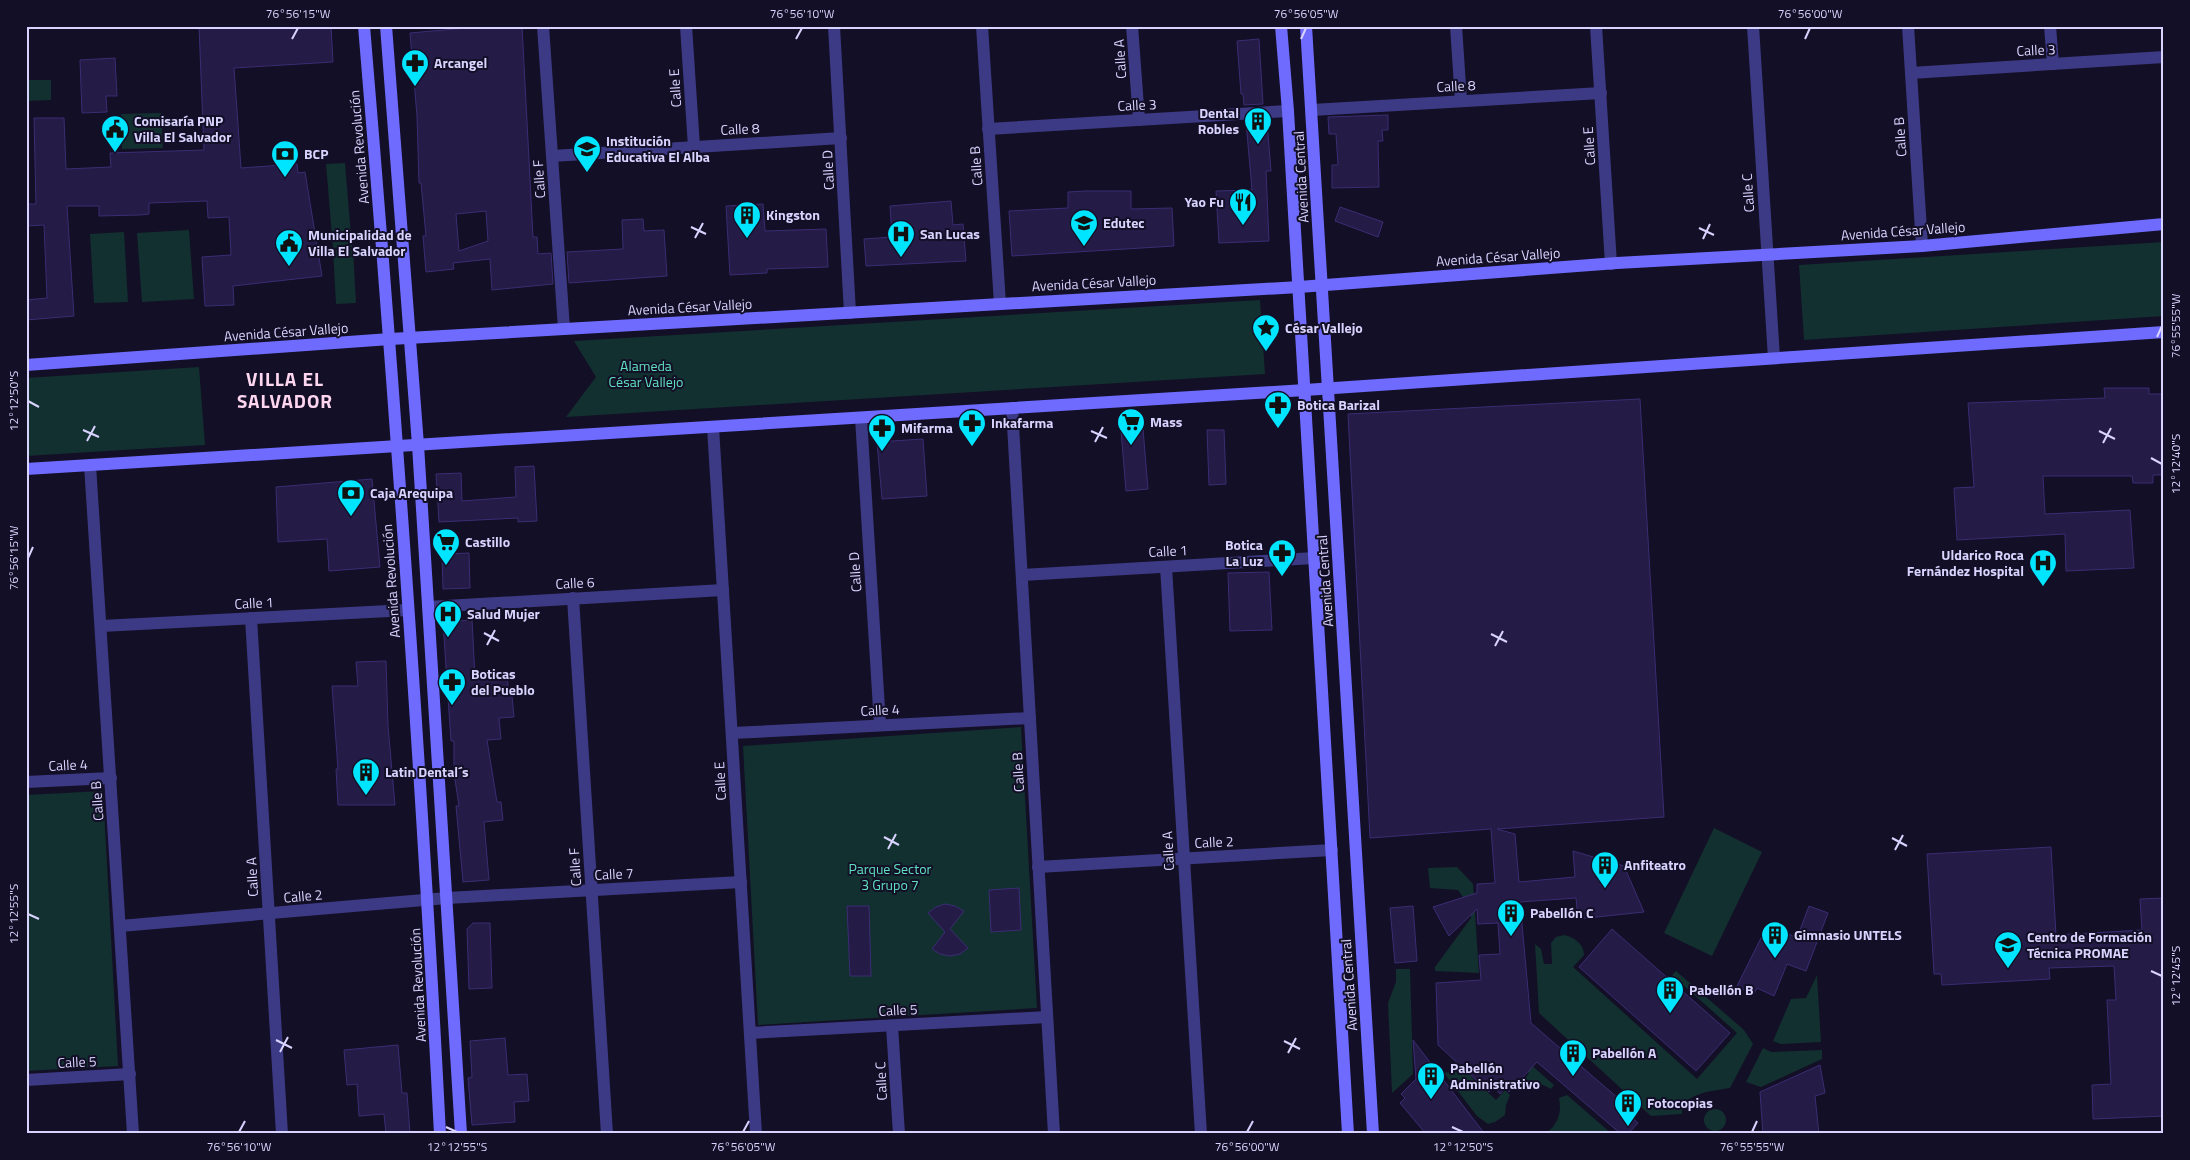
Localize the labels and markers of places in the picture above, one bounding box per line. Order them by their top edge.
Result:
pharmacy icon: Arcangel [400,48,430,87]
place label: Arcangel [434,52,487,73]
place label: Dental Robles [1198,102,1239,139]
building icon: Dental Robles [1243,106,1273,145]
place label: Comisaría PNP Villa El Salvador [134,110,231,147]
public building icon: Comisaría PNP Villa El Salvador [100,114,130,153]
place label: Institución Educativa El Alba [606,130,710,167]
school or university icon: Institución Educativa El Alba [572,134,602,173]
bank icon: BCP [270,139,300,178]
place label: BCP [304,143,328,164]
restaurant icon: Yao Fu [1228,187,1258,226]
place label: Yao Fu [1184,191,1224,212]
building icon: Kingston [732,200,762,239]
place label: Kingston [766,204,820,225]
school or university icon: Edutec [1069,208,1099,247]
place label: Edutec [1103,212,1145,233]
hospital icon: San Lucas [886,219,916,258]
place label: San Lucas [920,223,980,244]
place label: Municipalidad de Villa El Salvador [308,224,412,261]
public building icon: Municipalidad de Villa El Salvador [274,228,304,267]
place icon: César Vallejo [1251,313,1281,352]
place label: César Vallejo [1285,317,1363,338]
pharmacy icon: Botica Barizal [1263,390,1293,429]
place label: Botica Barizal [1297,394,1380,415]
supermarket icon: Mass [1116,407,1146,446]
pharmacy icon: Inkafarma [957,408,987,447]
place label: Mass [1150,411,1183,432]
place label: Inkafarma [991,412,1053,433]
pharmacy icon: Mifarma [867,413,897,452]
place label: Mifarma [901,417,953,438]
bank icon: Caja Arequipa [336,478,366,517]
place label: Caja Arequipa [370,482,453,503]
supermarket icon: Castillo [431,527,461,566]
place label: Castillo [465,531,510,552]
place label: Botica La Luz [1225,534,1263,571]
pharmacy icon: Botica La Luz [1267,538,1297,577]
place label: Uldarico Roca Fernández Hospital [1907,544,2024,581]
hospital icon: Uldarico Roca Fernández Hospital [2028,548,2058,587]
hospital icon: Salud Mujer [433,599,463,638]
place label: Salud Mujer [467,603,540,624]
place label: Boticas del Pueblo [471,663,535,700]
pharmacy icon: Boticas del Pueblo [437,667,467,706]
building icon: Latin Dental´s [351,757,381,796]
place label: Latin Dental´s [385,761,469,782]
building icon: Anfiteatro [1590,850,1620,889]
place label: Anfiteatro [1624,854,1686,875]
building icon: Pabellón C [1496,898,1526,937]
place label: Pabellón C [1530,902,1594,923]
building icon: Gimnasio UNTELS [1760,920,1790,959]
place label: Gimnasio UNTELS [1794,924,1902,945]
place label: Centro de Formación Técnica PROMAE [2027,926,2152,963]
school or university icon: Centro de Formación Técnica PROMAE [1993,930,2023,969]
building icon: Pabellón B [1655,975,1685,1014]
place label: Pabellón B [1689,979,1753,1000]
building icon: Pabellón A [1558,1038,1588,1077]
place label: Pabellón A [1592,1042,1657,1063]
place label: Pabellón Administrativo [1450,1057,1540,1094]
building icon: Pabellón Administrativo [1416,1061,1446,1100]
building icon: Fotocopias [1613,1088,1643,1127]
place label: Fotocopias [1647,1092,1713,1113]

